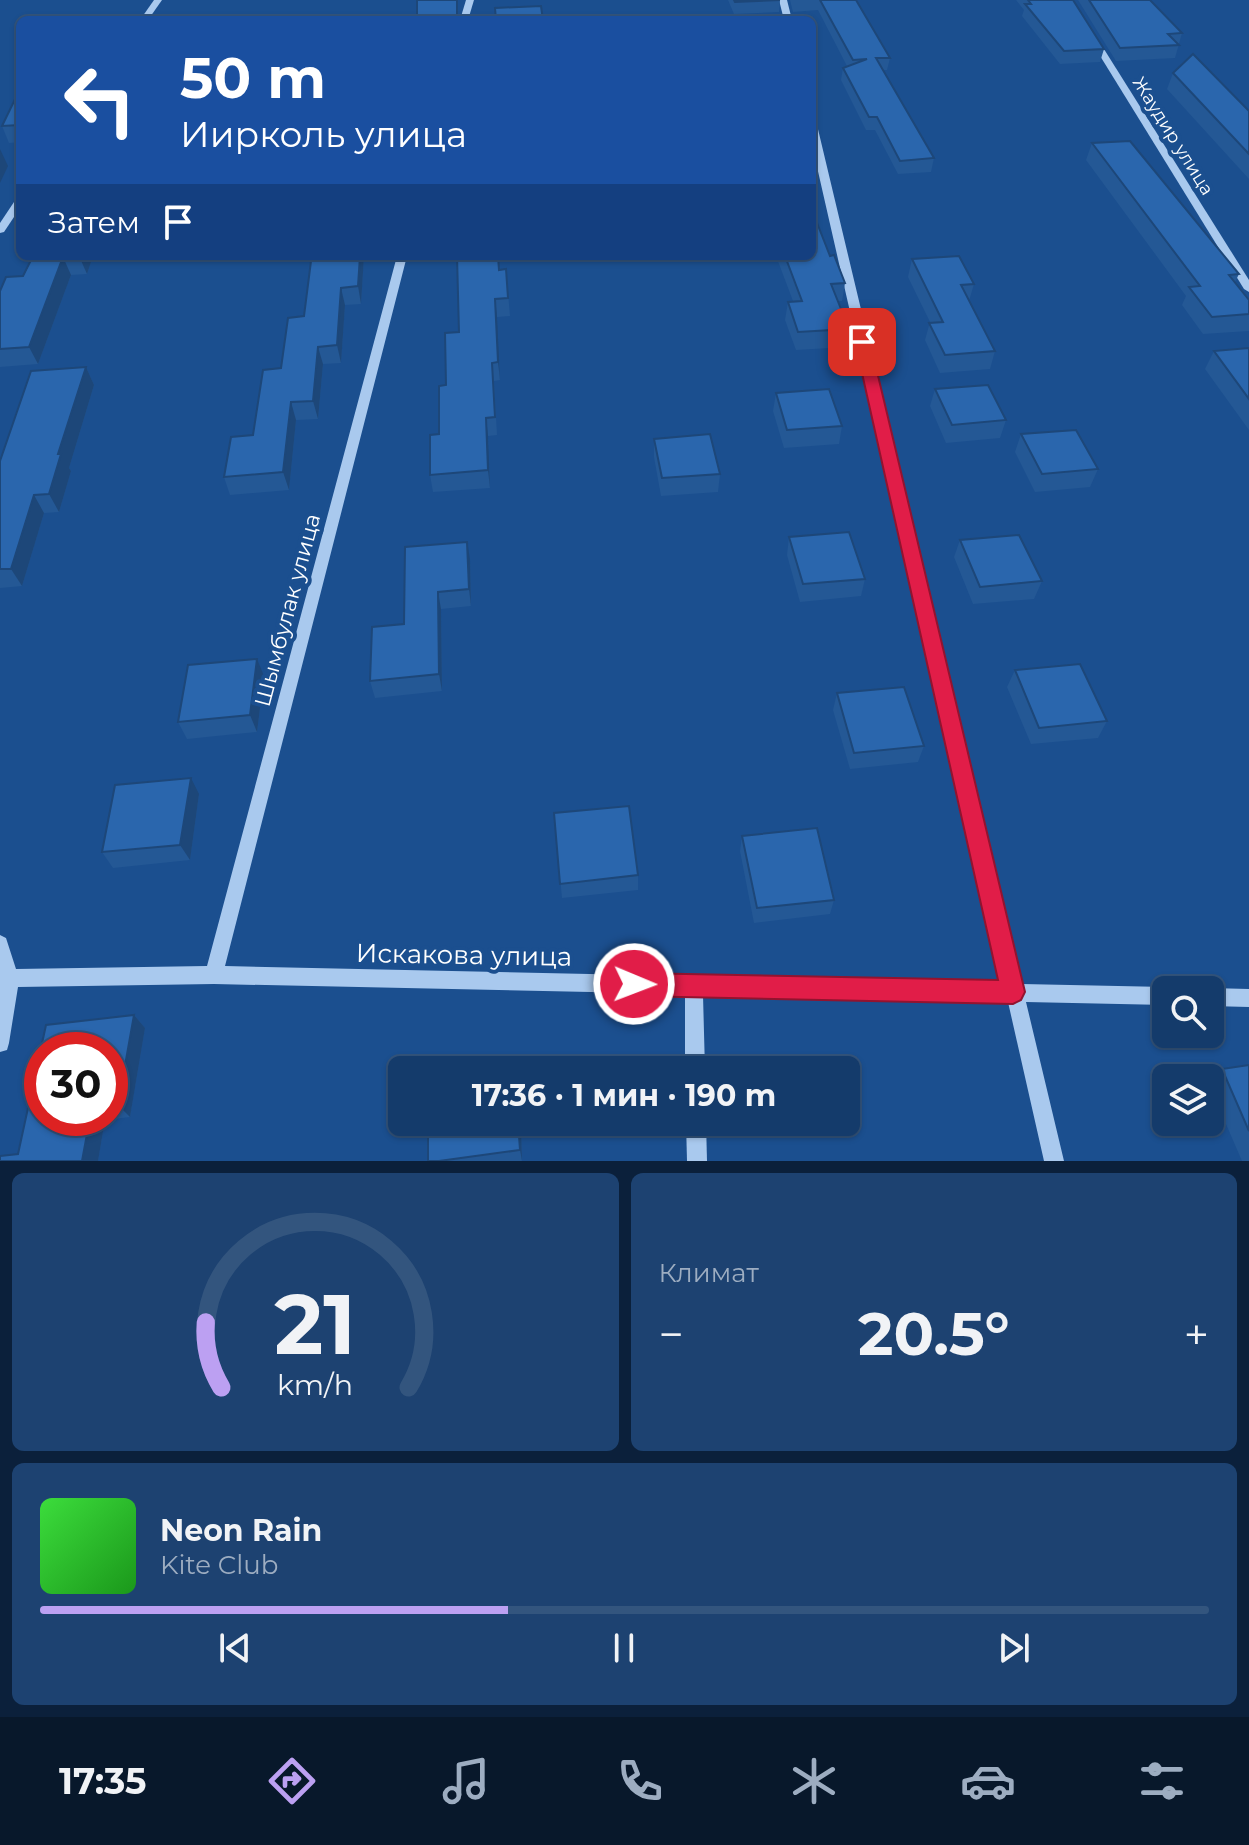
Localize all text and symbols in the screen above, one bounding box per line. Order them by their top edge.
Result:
text: 50 m [180,44,326,112]
icon: left [48,48,152,152]
street label: Жаудир улица [1128,73,1218,199]
text: Иирколь улица [180,112,467,156]
icon: arrive [156,200,200,244]
text: Затем [48,204,140,241]
pin [828,308,896,376]
icon: arrive [840,320,884,364]
street label: Шымбулак улица [249,511,326,710]
street label: Искакова улица [356,937,572,973]
position arrow [592,942,676,1026]
map controls [1152,976,1224,1136]
button: search [1152,976,1224,1048]
speed limit sign: 30 [24,1032,128,1136]
button: layers [1152,1064,1224,1136]
text: 17:36 · 1 мин · 190 m [472,1077,776,1114]
text: Климат [659,1257,759,1289]
text: 21 [274,1273,356,1375]
text: 20.5° [858,1297,1009,1370]
text: − [659,1307,684,1361]
text: + [1184,1307,1209,1361]
text: km/h [277,1367,353,1402]
text: Neon Rain [160,1512,322,1549]
text: Kite Club [160,1549,278,1581]
icon: previous [213,1626,257,1670]
icon: pause [602,1626,646,1670]
icon: next [992,1626,1036,1670]
icon: directions [264,1753,320,1809]
icon: music [438,1753,494,1809]
icon: phone [612,1753,668,1809]
icon: climate [786,1753,842,1809]
icon: car [960,1753,1016,1809]
icon: filters [1134,1753,1190,1809]
text: 17:35 [59,1759,146,1803]

